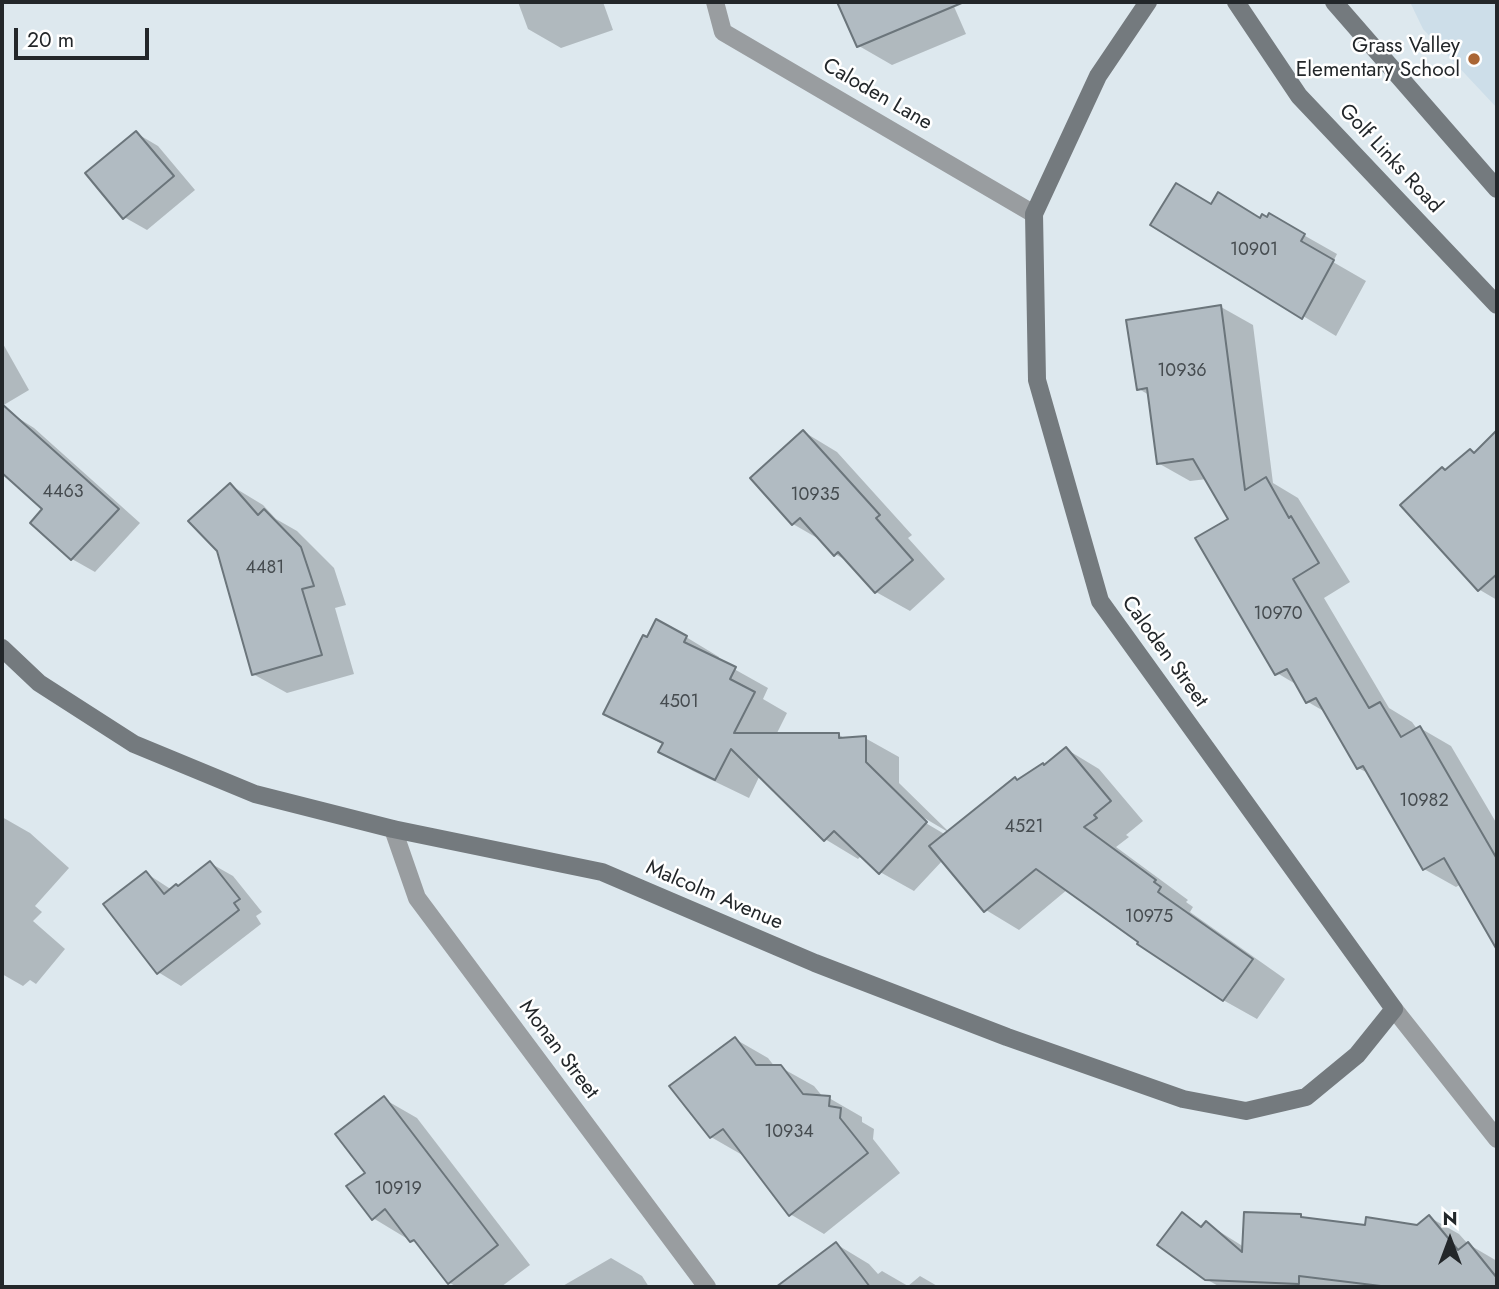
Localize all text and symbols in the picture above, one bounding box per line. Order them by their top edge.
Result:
scale bar [18,14,152,58]
text: 20 m [27,25,74,55]
place label: Grass Valley Elementary School [1296,34,1460,84]
marker: Grass Valley Elementary School [1466,51,1482,67]
street label: Caloden Lane [818,54,936,136]
street label: Golf Links Road [1333,99,1447,219]
house number: 10901 [1230,240,1278,262]
house number: 10936 [1157,361,1207,383]
house number: 4463 [42,482,84,504]
house number: 10935 [790,485,840,507]
house number: 4481 [246,558,284,580]
street label: Caloden Street [1115,592,1213,712]
house number: 10970 [1254,604,1302,626]
house number: 4501 [659,692,699,714]
house number: 10982 [1399,791,1449,813]
house number: 4521 [1005,817,1043,839]
street label: Malcolm Avenue [642,856,786,936]
house number: 10975 [1125,907,1173,929]
street label: Monan Street [513,996,603,1104]
house number: 10934 [764,1122,814,1144]
house number: 10919 [374,1179,422,1201]
north arrow [1415,1205,1485,1275]
text: N [1442,1205,1458,1232]

